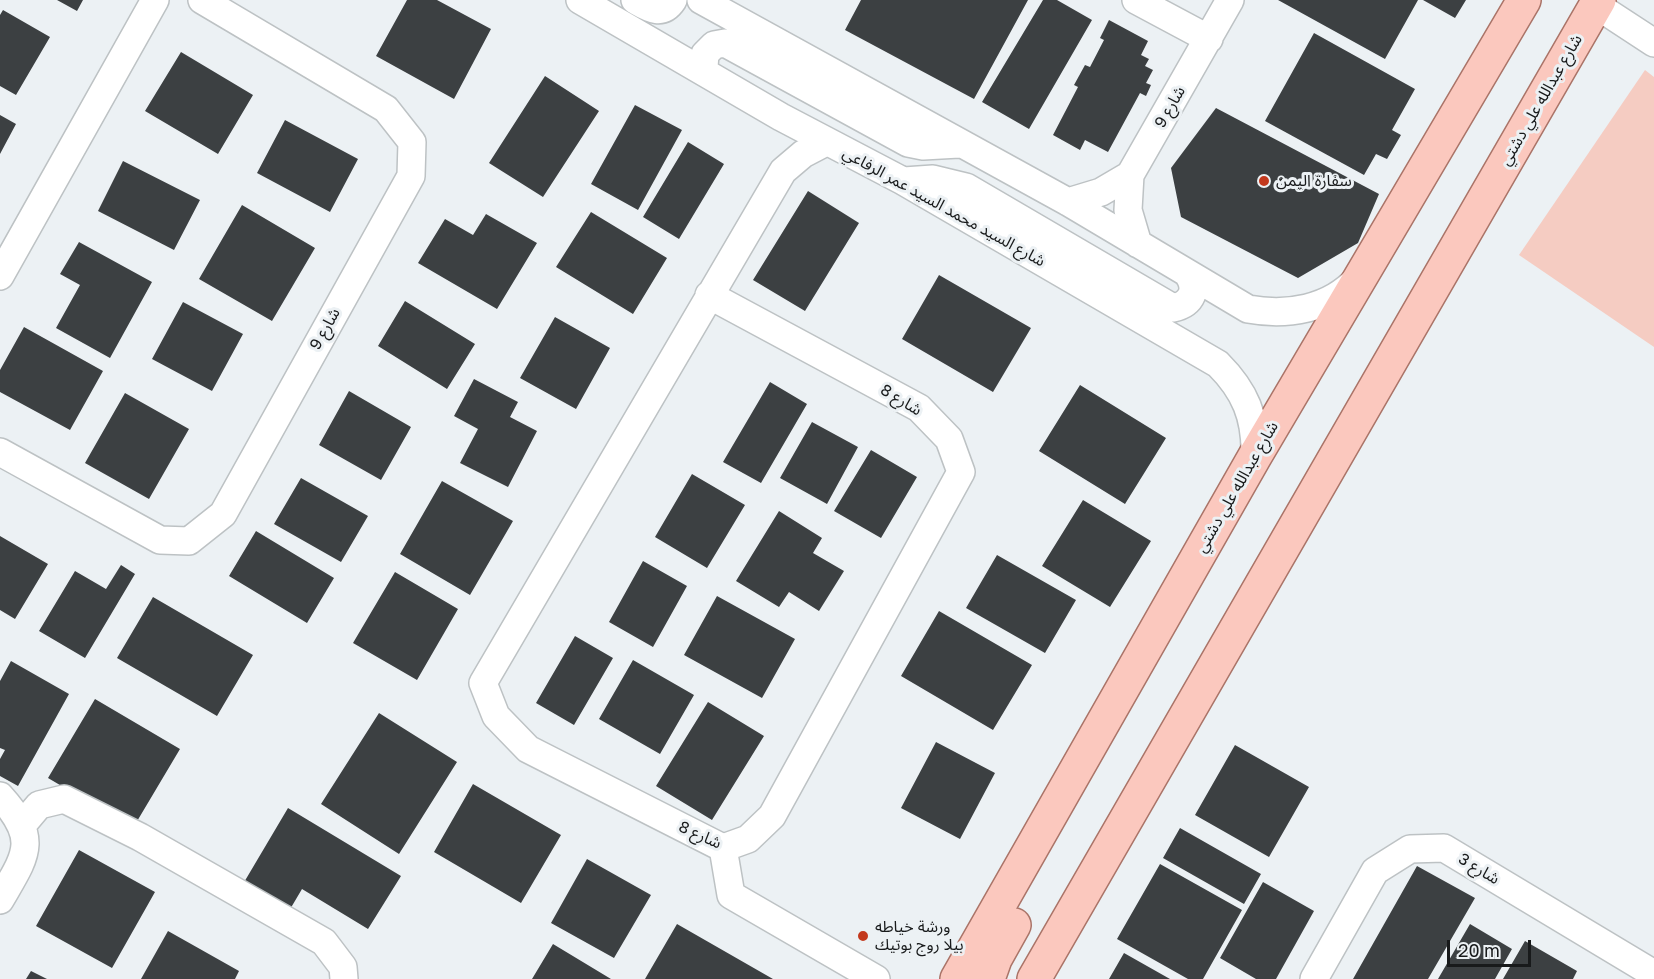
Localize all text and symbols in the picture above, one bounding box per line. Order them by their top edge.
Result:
street label: شارع عبدالله علي دشتي [1496,31,1586,169]
street label: شارع 9 [1150,83,1190,131]
street label: شارع السيد محمد السيد عمر الرفاعي [839,143,1049,271]
place label: سفارة اليمن [1276,171,1352,191]
marker: سفارة اليمن [1257,174,1271,188]
street label: شارع 9 [306,305,344,353]
street label: شارع 8 [877,380,925,420]
street label: شارع عبدالله علي دشتي [1192,418,1282,556]
street label: شارع 8 [676,817,724,853]
street label: شارع 3 [1455,849,1503,889]
place label: ورشة خياطه بيلا روج بوتيك [875,917,963,955]
scale bar [1450,928,1534,966]
marker: ورشة خياطه بيلا روج بوتيك [856,929,870,943]
text: 20 m [1458,939,1500,961]

